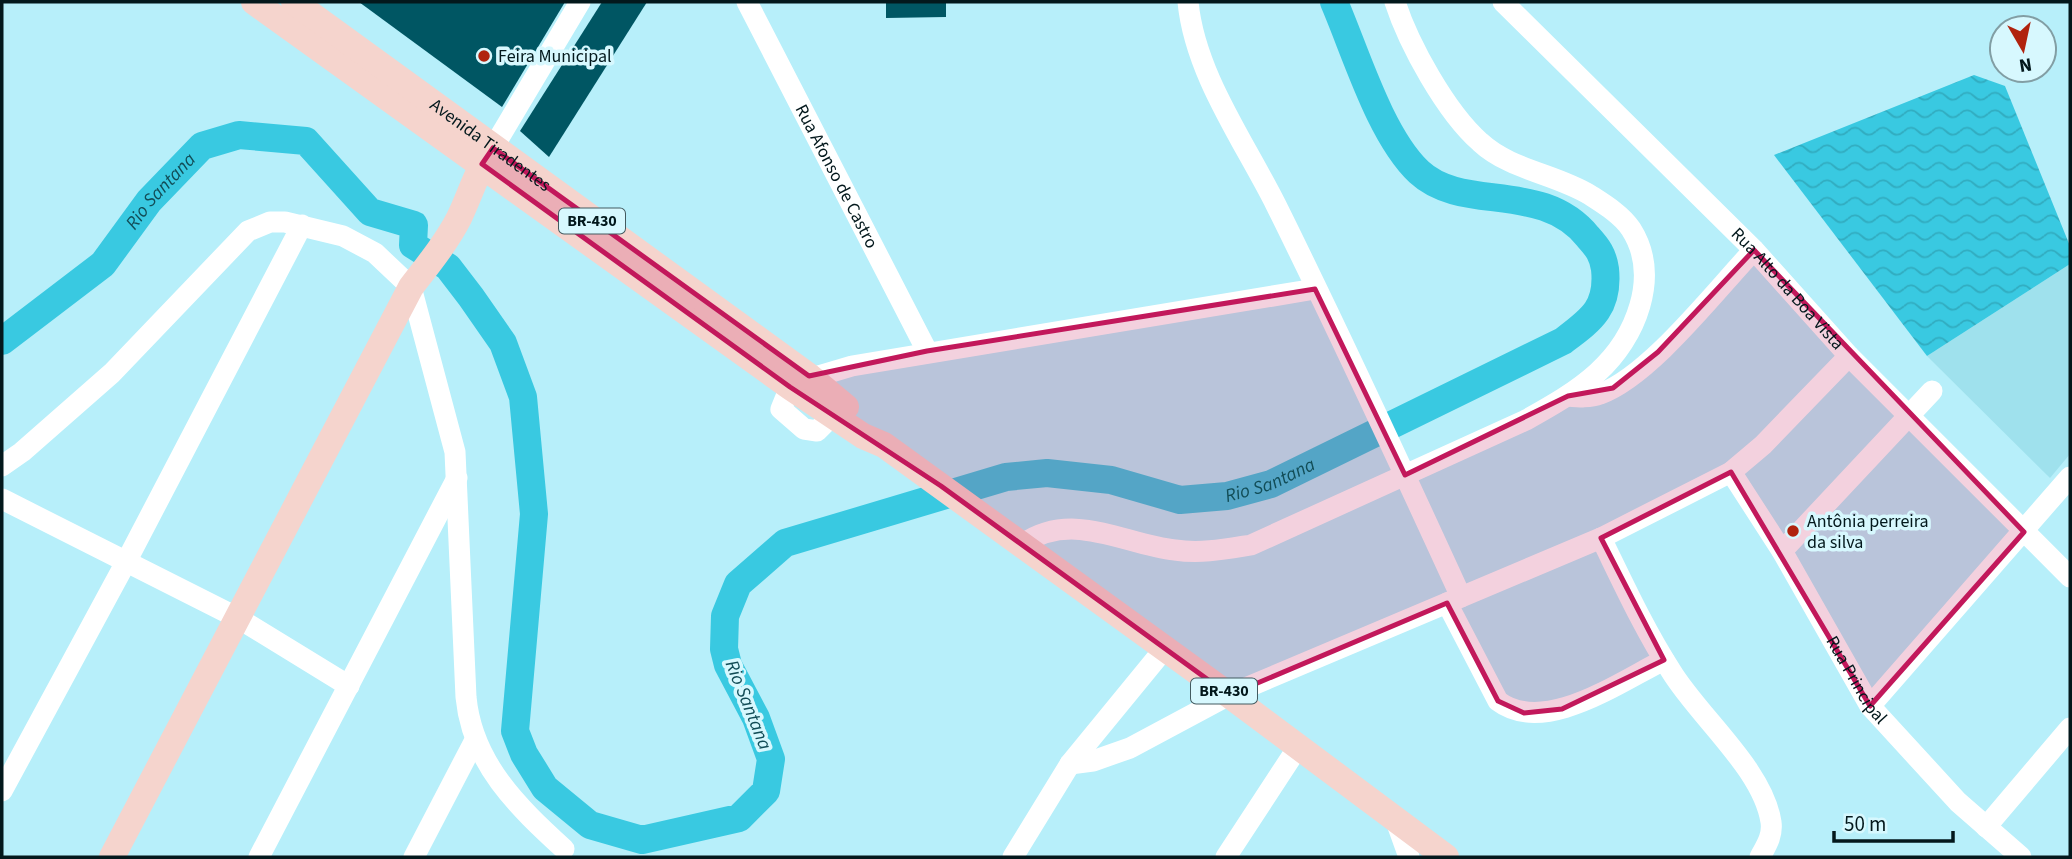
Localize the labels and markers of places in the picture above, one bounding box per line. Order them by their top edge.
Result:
place label: Feira Municipal [498,44,612,69]
marker: Feira Municipal [476,48,492,64]
place label: Antônia perreira da silva [1807,509,1929,555]
marker: Antônia perreira da silva [1785,523,1801,539]

